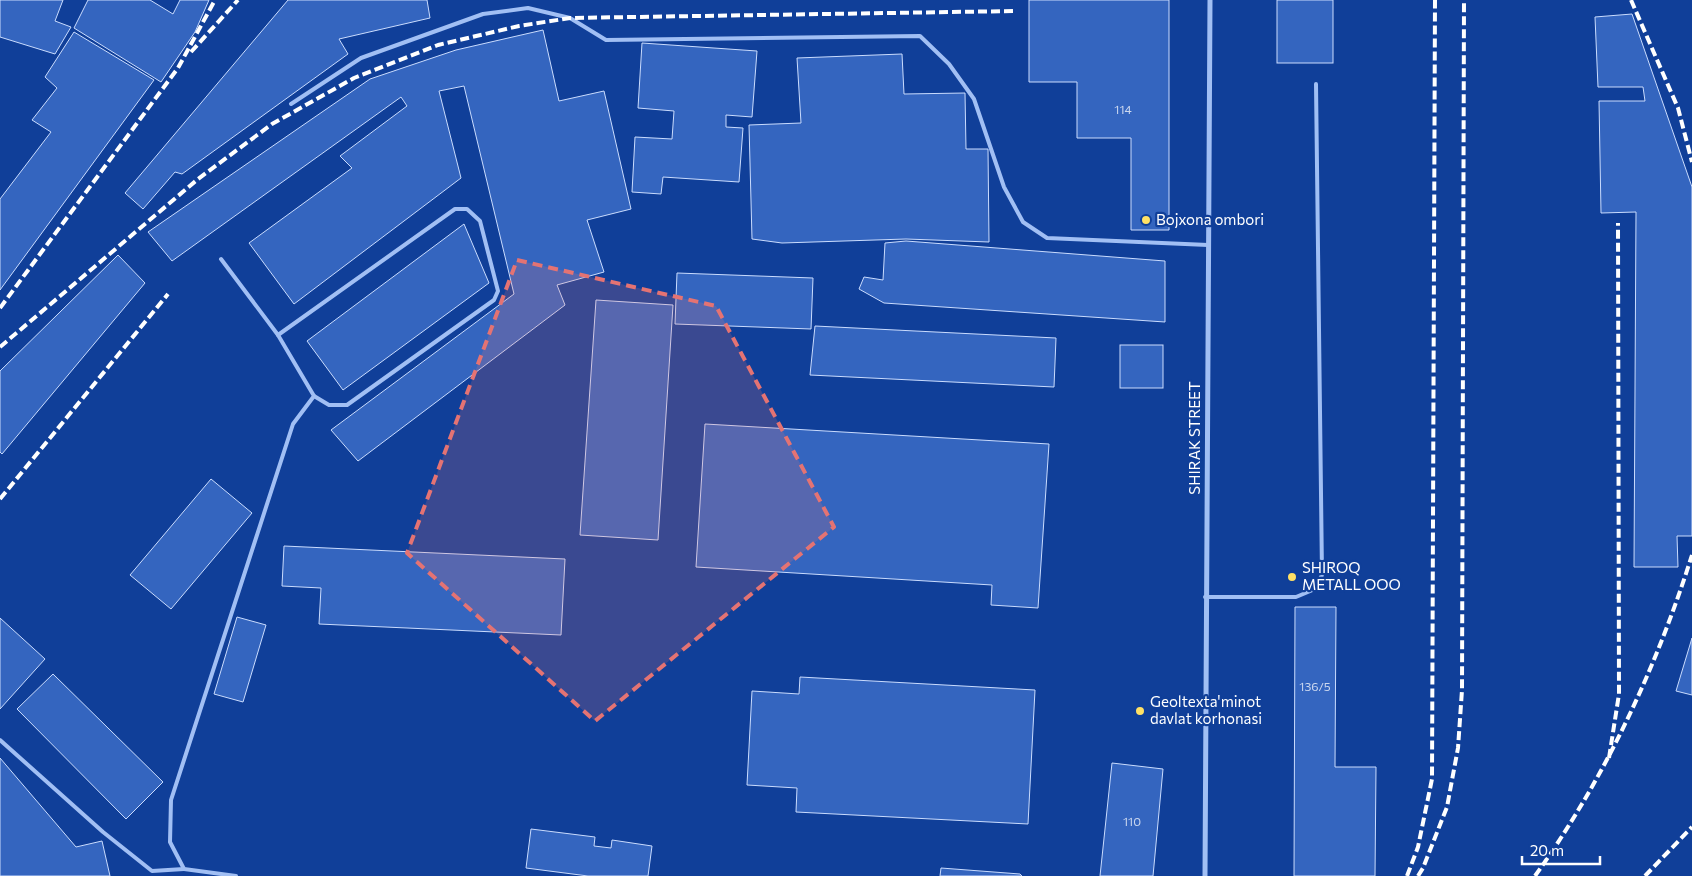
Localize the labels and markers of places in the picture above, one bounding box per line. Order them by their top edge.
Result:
place label: Bojxona ombori [1156,210,1264,228]
marker: Bojxona ombori [1140,214,1152,226]
place label: SHIROQ METALL ООО [1302,558,1401,593]
marker: SHIROQ METALL ООО [1286,571,1298,583]
place label: Geoltexta'minot davlat korhonasi [1150,692,1262,727]
marker: Geoltexta'minot davlat korhonasi [1134,705,1146,717]

